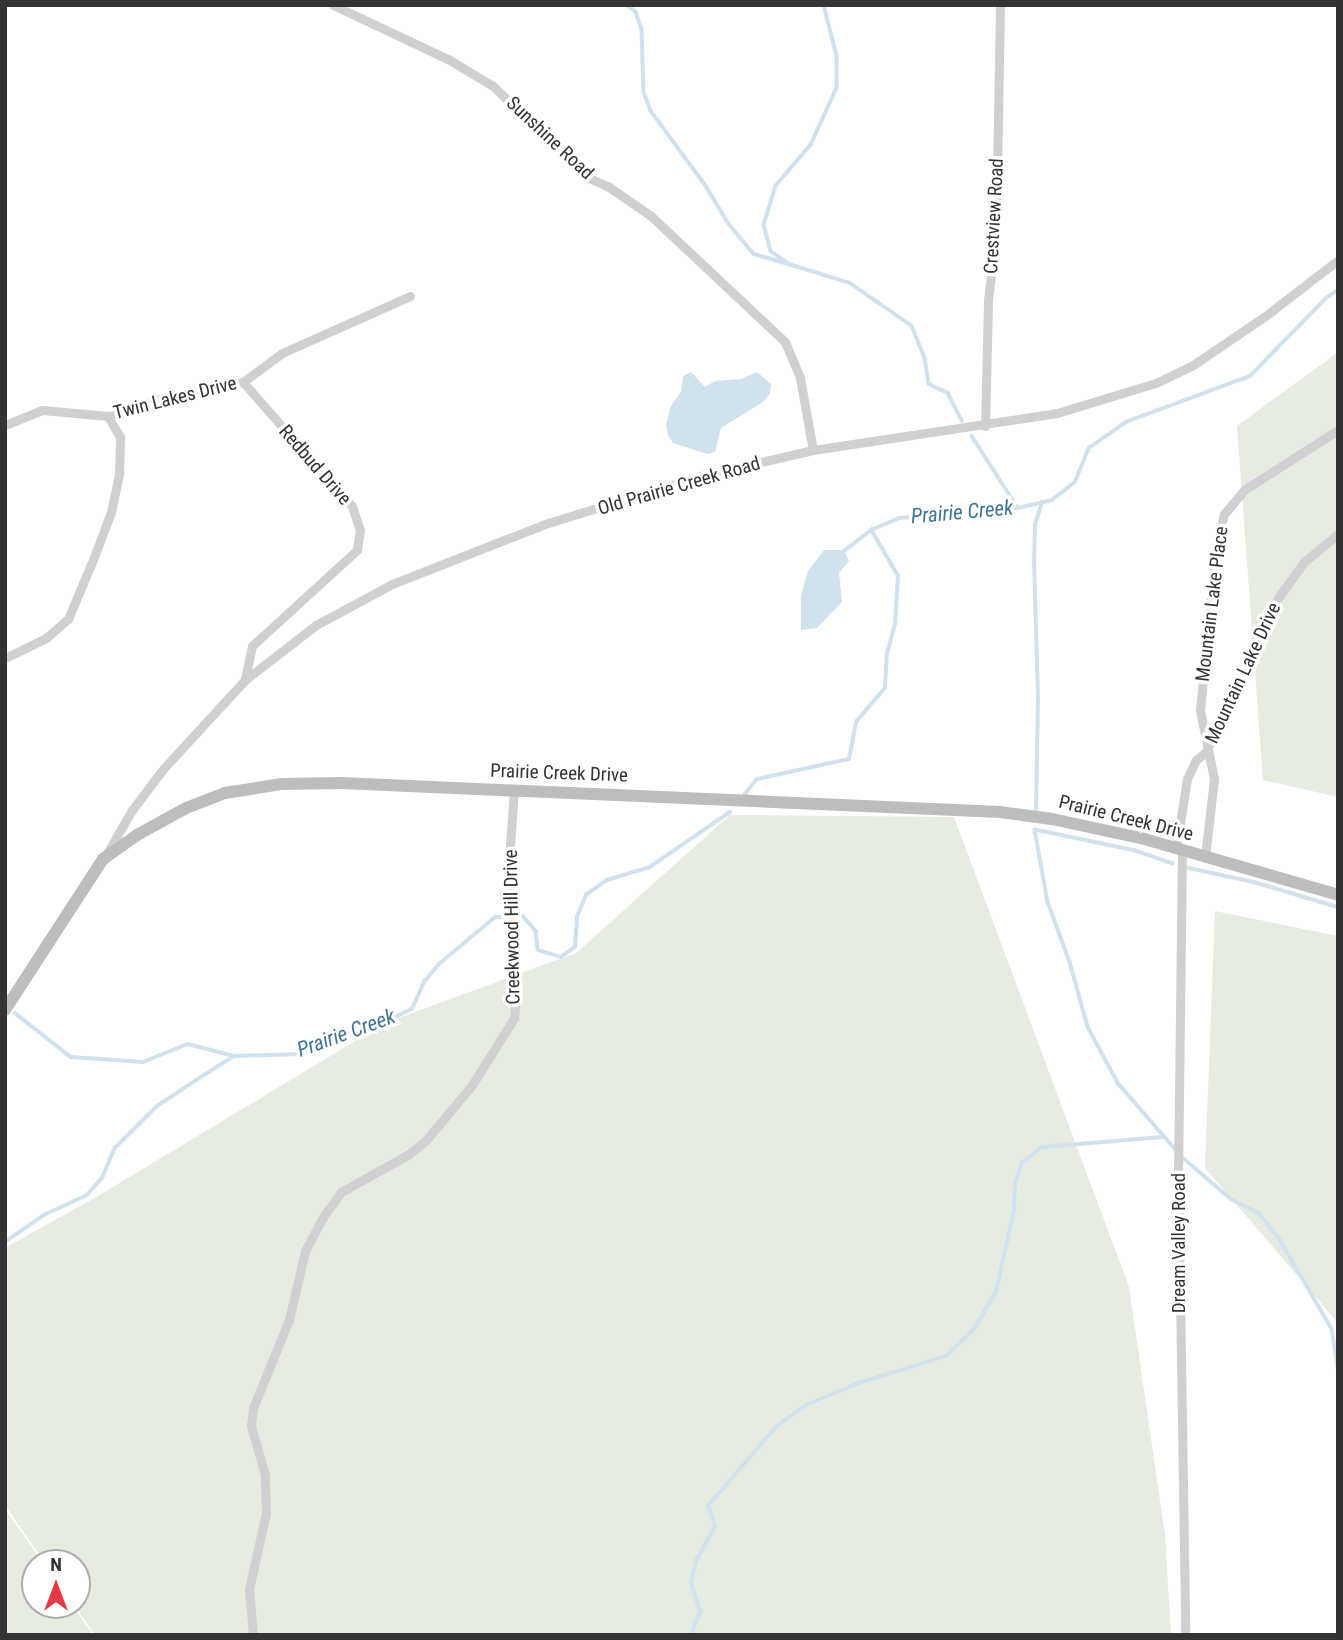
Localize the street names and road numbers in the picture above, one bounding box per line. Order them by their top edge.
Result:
street label: Sunshine Road [502,92,598,184]
street label: Crestview Road [980,158,1008,274]
street label: Twin Lakes Drive [111,372,239,424]
street label: Redbud Drive [274,420,356,510]
street label: Old Prairie Creek Road [595,452,763,520]
street label: Mountain Lake Place [1191,525,1233,683]
street label: Mountain Lake Drive [1200,599,1286,747]
street label: Prairie Creek Drive [490,759,628,787]
street label: Prairie Creek Drive [1056,790,1196,846]
street label: Creekwood Hill Drive [499,849,525,1005]
street label: Dream Valley Road [1168,1173,1190,1313]

